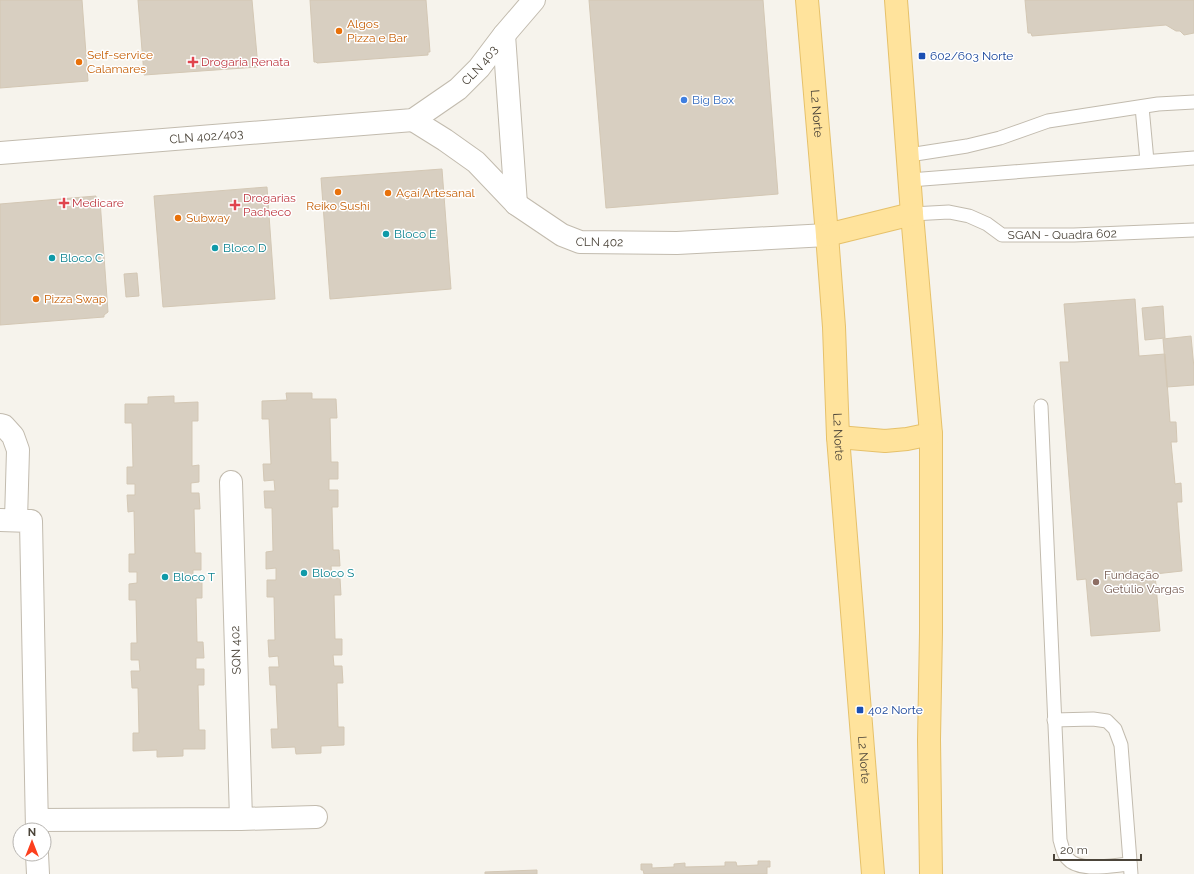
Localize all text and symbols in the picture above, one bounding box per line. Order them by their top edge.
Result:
place label: Algos Pizza e Bar [347,17,408,45]
marker: Algos Pizza e Bar [334,26,344,36]
street label: CLN 403 [459,43,500,88]
place label: Self-service Calamares [87,48,153,76]
place label: 602/603 Norte [930,49,1013,63]
marker: 602/603 Norte [917,51,927,61]
place label: Drogaria Renata [201,55,290,69]
marker: Self-service Calamares [74,57,84,67]
marker: Drogaria Renata [188,57,198,67]
street label: L2 Norte [808,89,826,138]
place label: Big Box [692,93,734,107]
marker: Big Box [679,95,689,105]
street label: CLN 402/403 [169,127,244,146]
place label: Açaí Artesanal [396,186,476,200]
marker: Reiko Sushi [333,187,343,197]
marker: Açaí Artesanal [383,188,393,198]
place label: Drogarias Pacheco [243,191,296,219]
place label: Medicare [72,196,124,210]
marker: Medicare [59,198,69,208]
place label: Reiko Sushi [306,199,370,213]
marker: Drogarias Pacheco [230,200,240,210]
place label: Subway [186,211,231,225]
marker: Subway [173,213,183,223]
street label: SGAN - Quadra 602 [1008,226,1117,242]
place label: Bloco E [394,227,436,241]
marker: Bloco E [381,229,391,239]
street label: CLN 402 [573,234,623,250]
place label: Bloco D [223,241,267,255]
marker: Bloco D [210,243,220,253]
place label: Bloco C [60,251,103,265]
marker: Bloco C [47,253,57,263]
place label: Pizza Swap [44,292,106,306]
marker: Pizza Swap [31,294,41,304]
street label: L2 Norte [830,413,847,461]
place label: Bloco S [312,566,354,580]
marker: Bloco S [299,568,309,578]
place label: Fundação Getúlio Vargas [1104,568,1184,596]
place label: Bloco T [173,570,216,584]
marker: Bloco T [160,572,170,582]
marker: Fundação Getúlio Vargas [1091,577,1101,587]
street label: SQN 402 [228,625,244,675]
place label: 402 Norte [868,703,923,717]
marker: 402 Norte [855,705,865,715]
street label: L2 Norte [855,735,873,784]
north arrow [12,822,52,862]
text: N [28,826,36,839]
scale bar [1054,836,1141,862]
text: 20 m [1060,843,1088,857]

